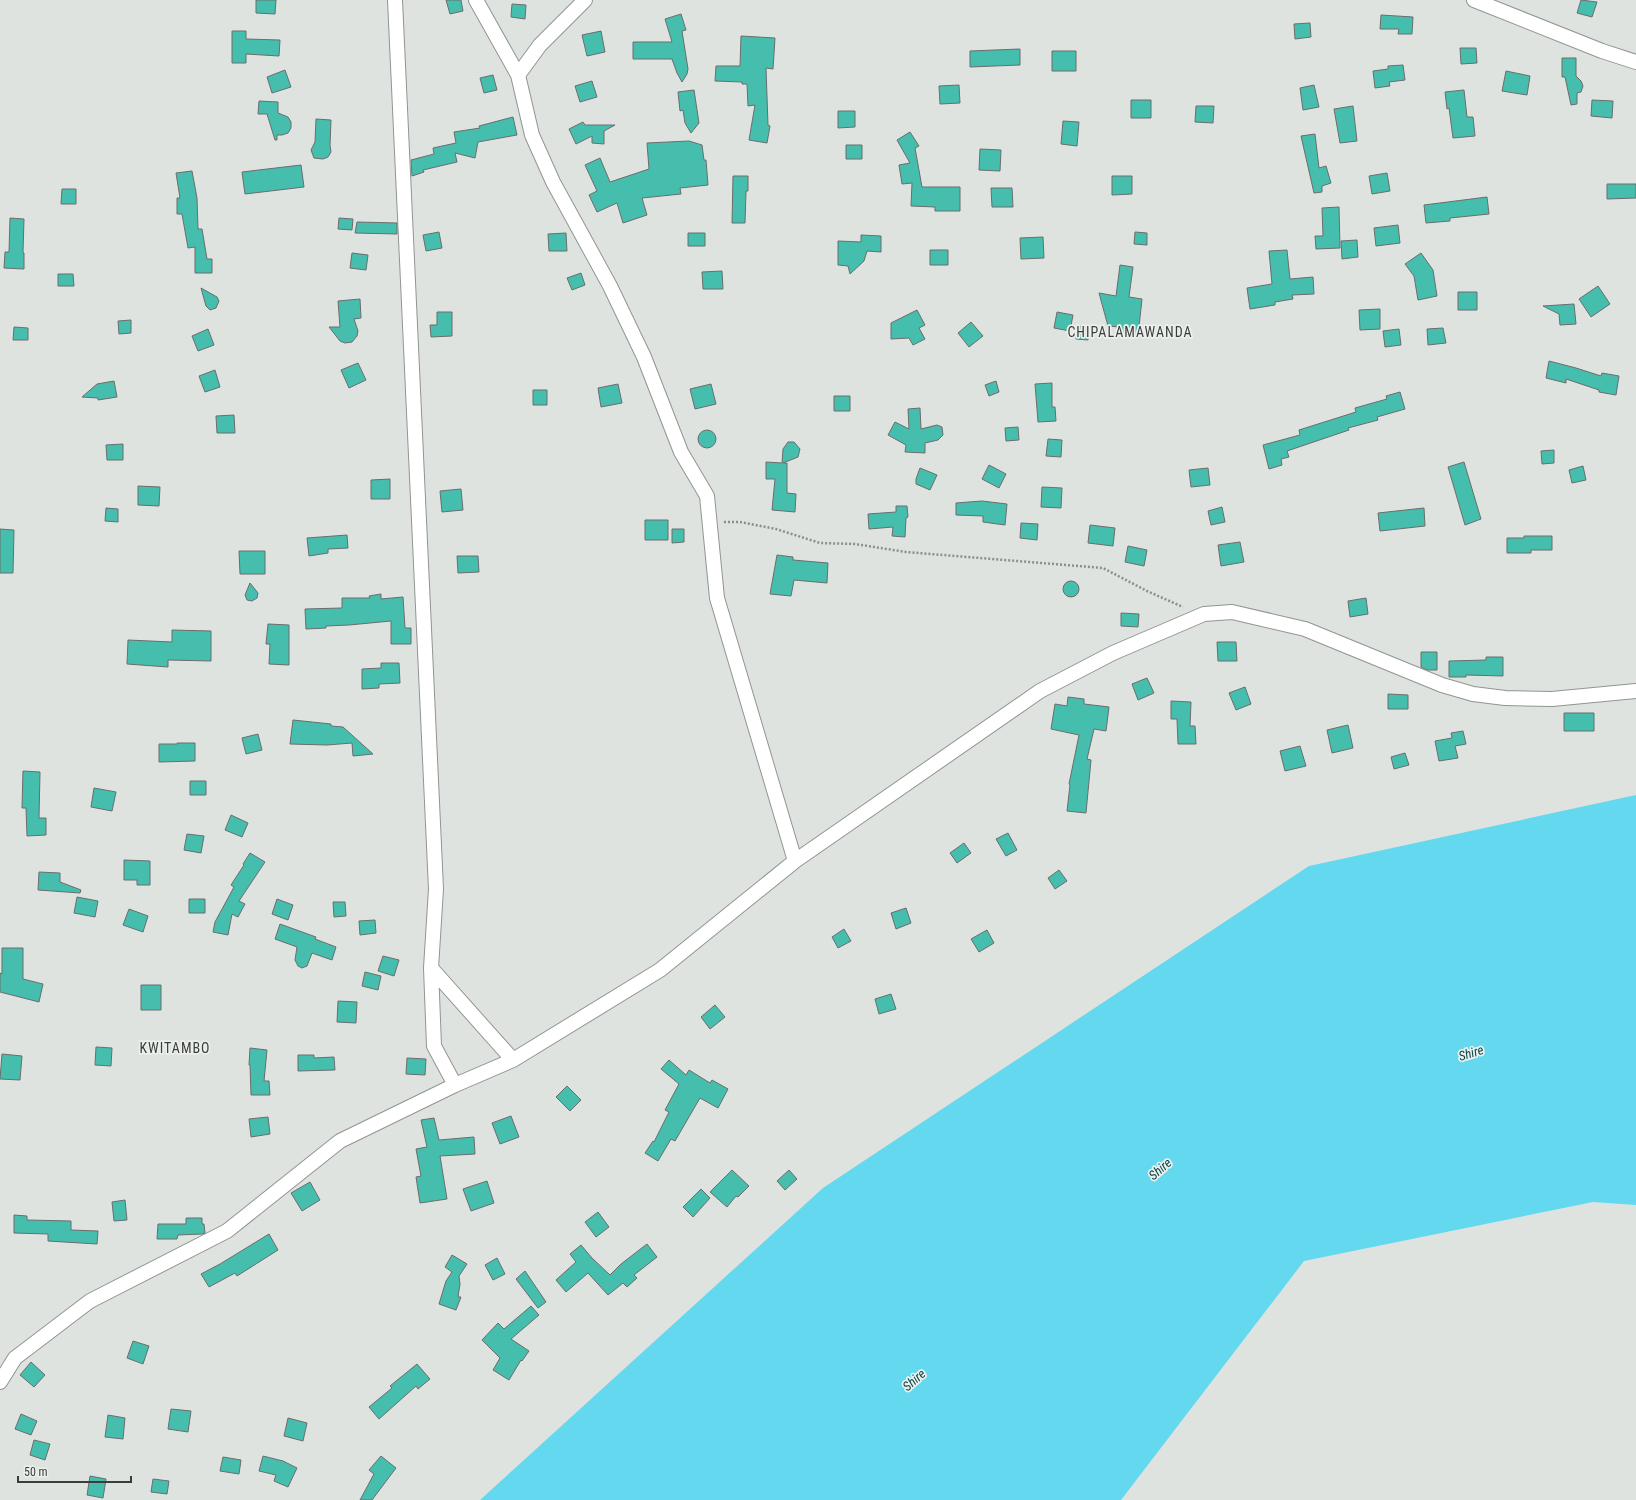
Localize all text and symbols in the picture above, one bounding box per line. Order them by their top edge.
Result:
district label: CHIPALAMAWANDA [1067,324,1193,340]
district label: KWITAMBO [139,1040,211,1056]
water label: Shire [1457,1042,1485,1064]
water label: Shire [1146,1155,1174,1183]
water label: Shire [900,1366,928,1394]
scale bar [18,1458,131,1484]
text: 50 m [24,1465,48,1479]

